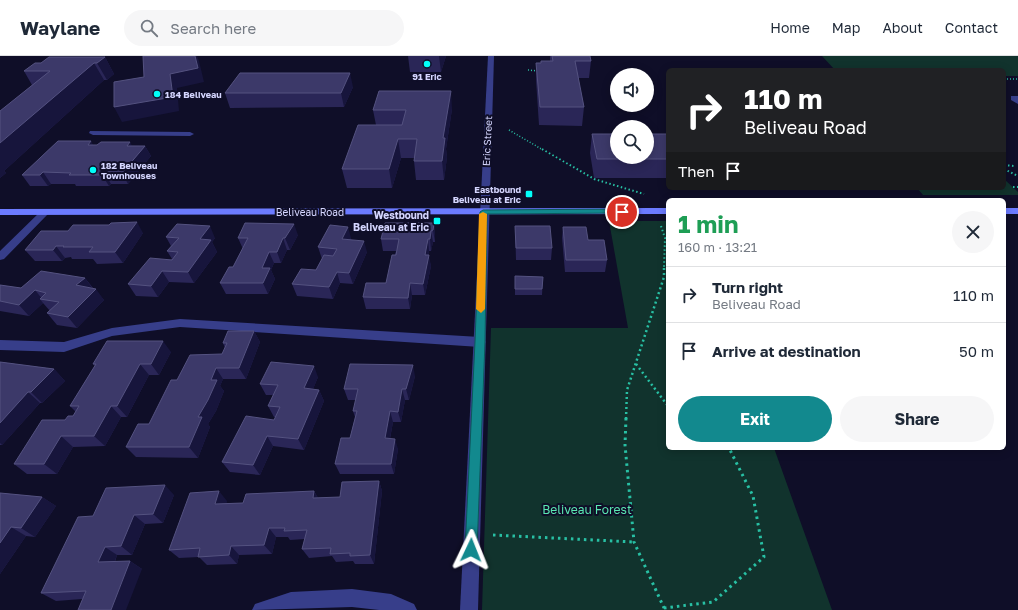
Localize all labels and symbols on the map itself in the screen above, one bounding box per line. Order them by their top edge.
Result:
marker: 91 Eric [422,59,432,69]
place label: 91 Eric [412,71,442,82]
marker: 184 Beliveau [152,89,162,99]
place label: 184 Beliveau [165,89,222,100]
street label: Eric Street [480,116,494,166]
place label: 182 Beliveau Townhouses [101,160,157,181]
marker: 182 Beliveau Townhouses [88,165,98,175]
place label: Eastbound Beliveau at Eric [453,184,521,205]
marker: Eastbound Beliveau at Eric [524,189,534,199]
pin [605,195,639,229]
street label: Beliveau Road [276,206,344,218]
place label: Westbound Beliveau at Eric [353,209,429,233]
marker: Westbound Beliveau at Eric [432,216,442,226]
park label: Beliveau Forest [542,502,632,517]
position arrow [450,529,492,571]

